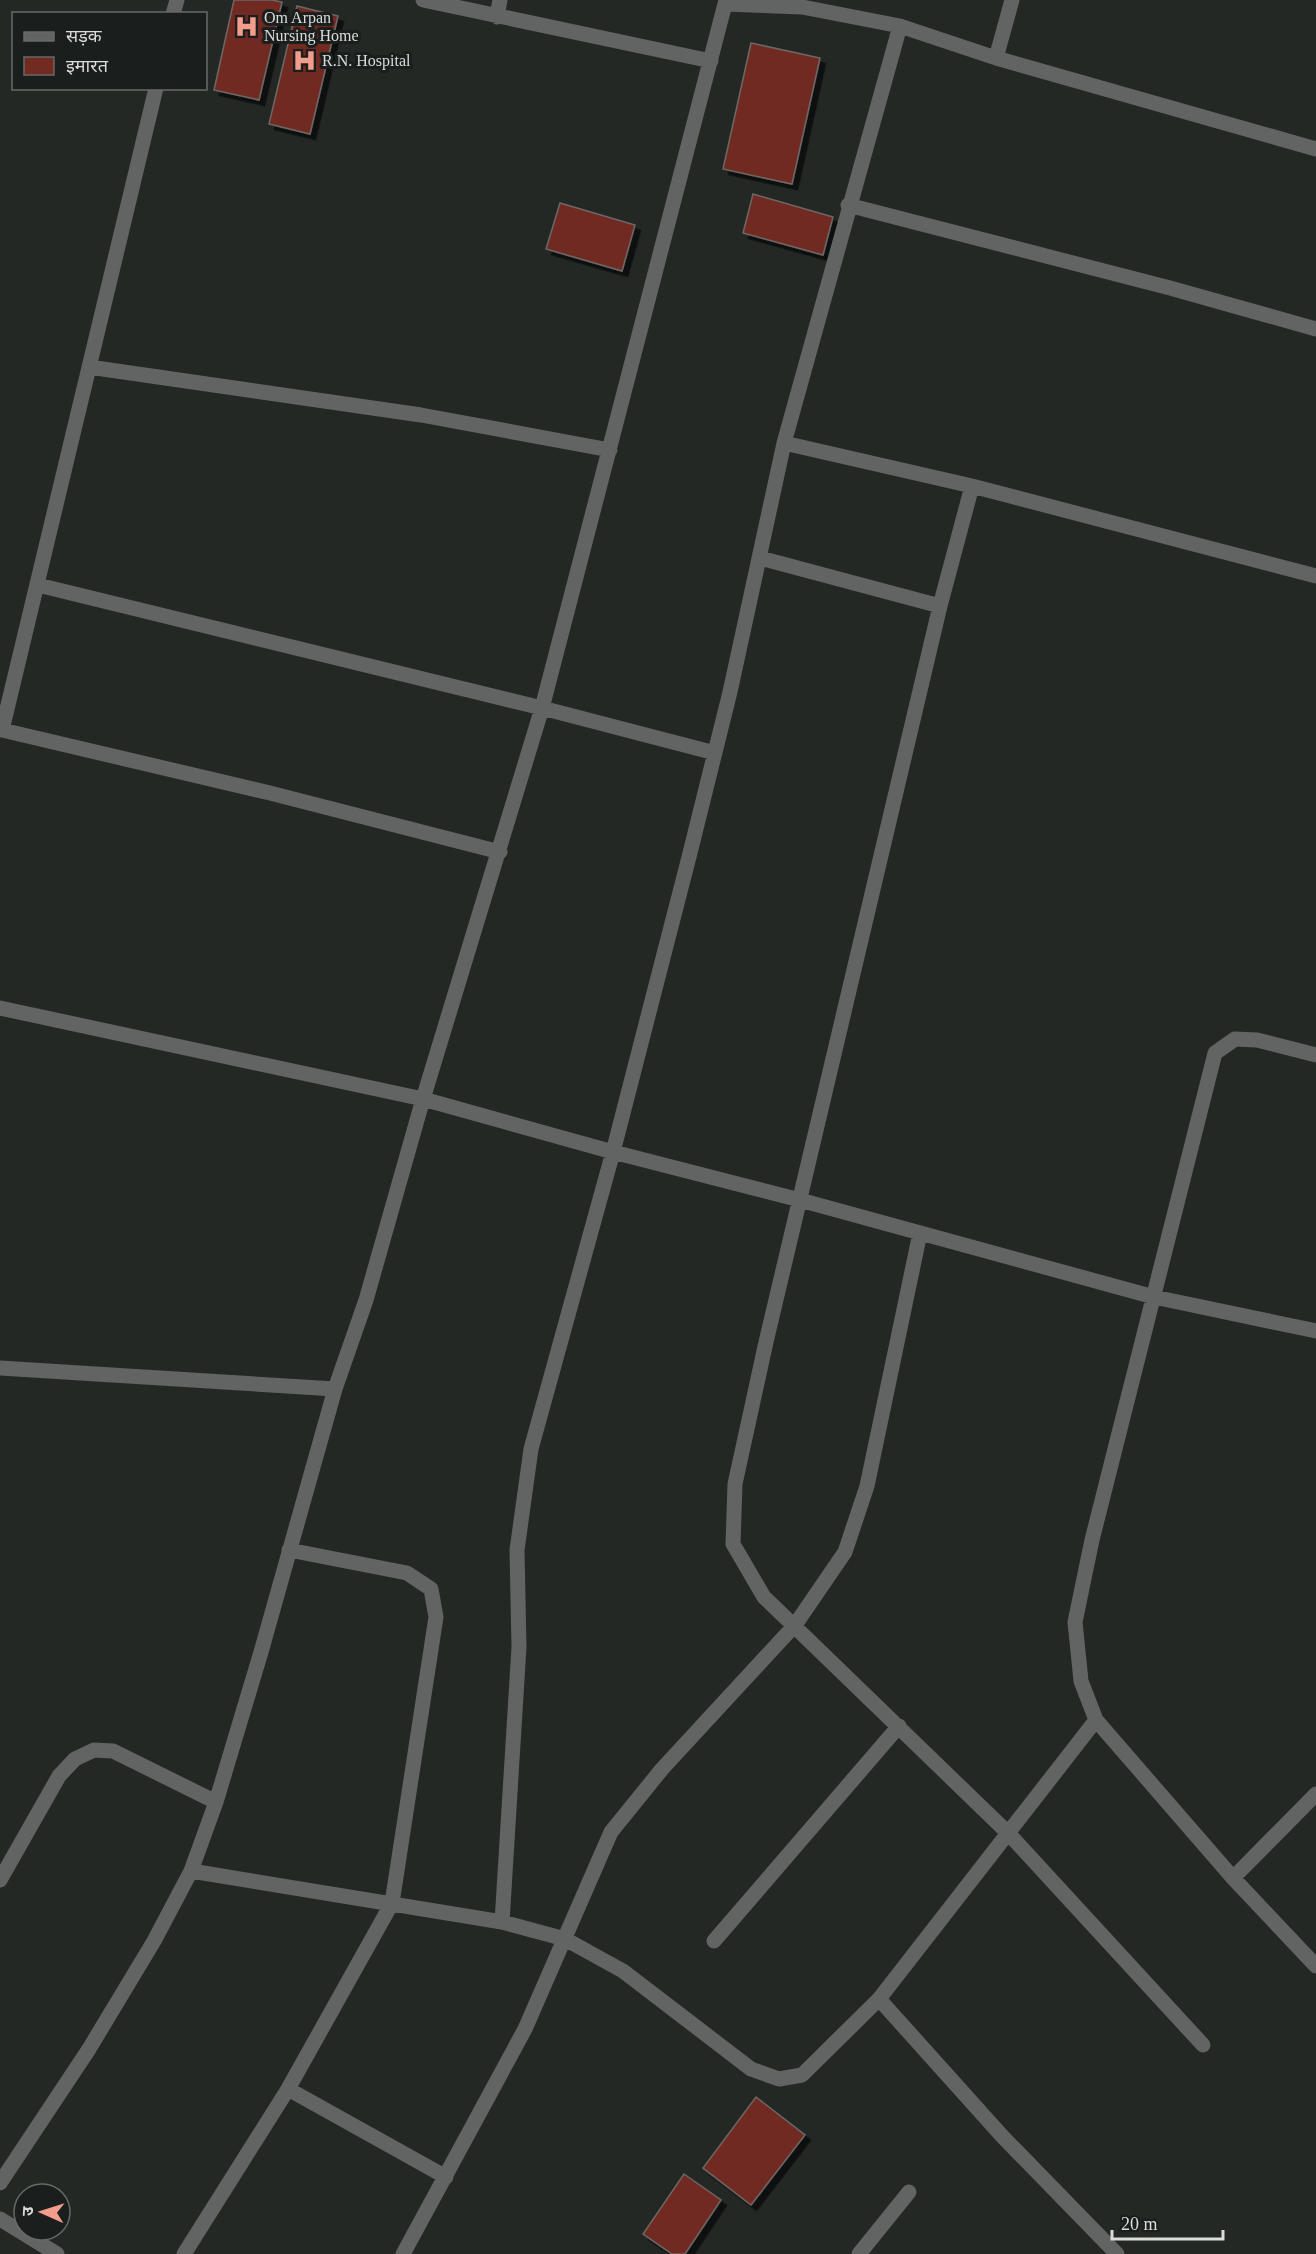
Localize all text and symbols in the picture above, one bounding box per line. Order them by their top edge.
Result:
place label: Om Arpan Nursing Home [264,9,359,45]
legend [12,12,207,90]
hospital icon: Om Arpan Nursing Home [233,13,259,39]
text: सड़क [66,26,103,46]
hospital icon: R.N. Hospital [291,47,317,73]
place label: R.N. Hospital [322,52,411,70]
text: इमारत [66,56,109,76]
north arrow [12,2182,72,2242]
scale bar [1112,2203,1223,2241]
text: उ [19,2205,36,2216]
text: 20 m [1121,2214,1158,2234]

